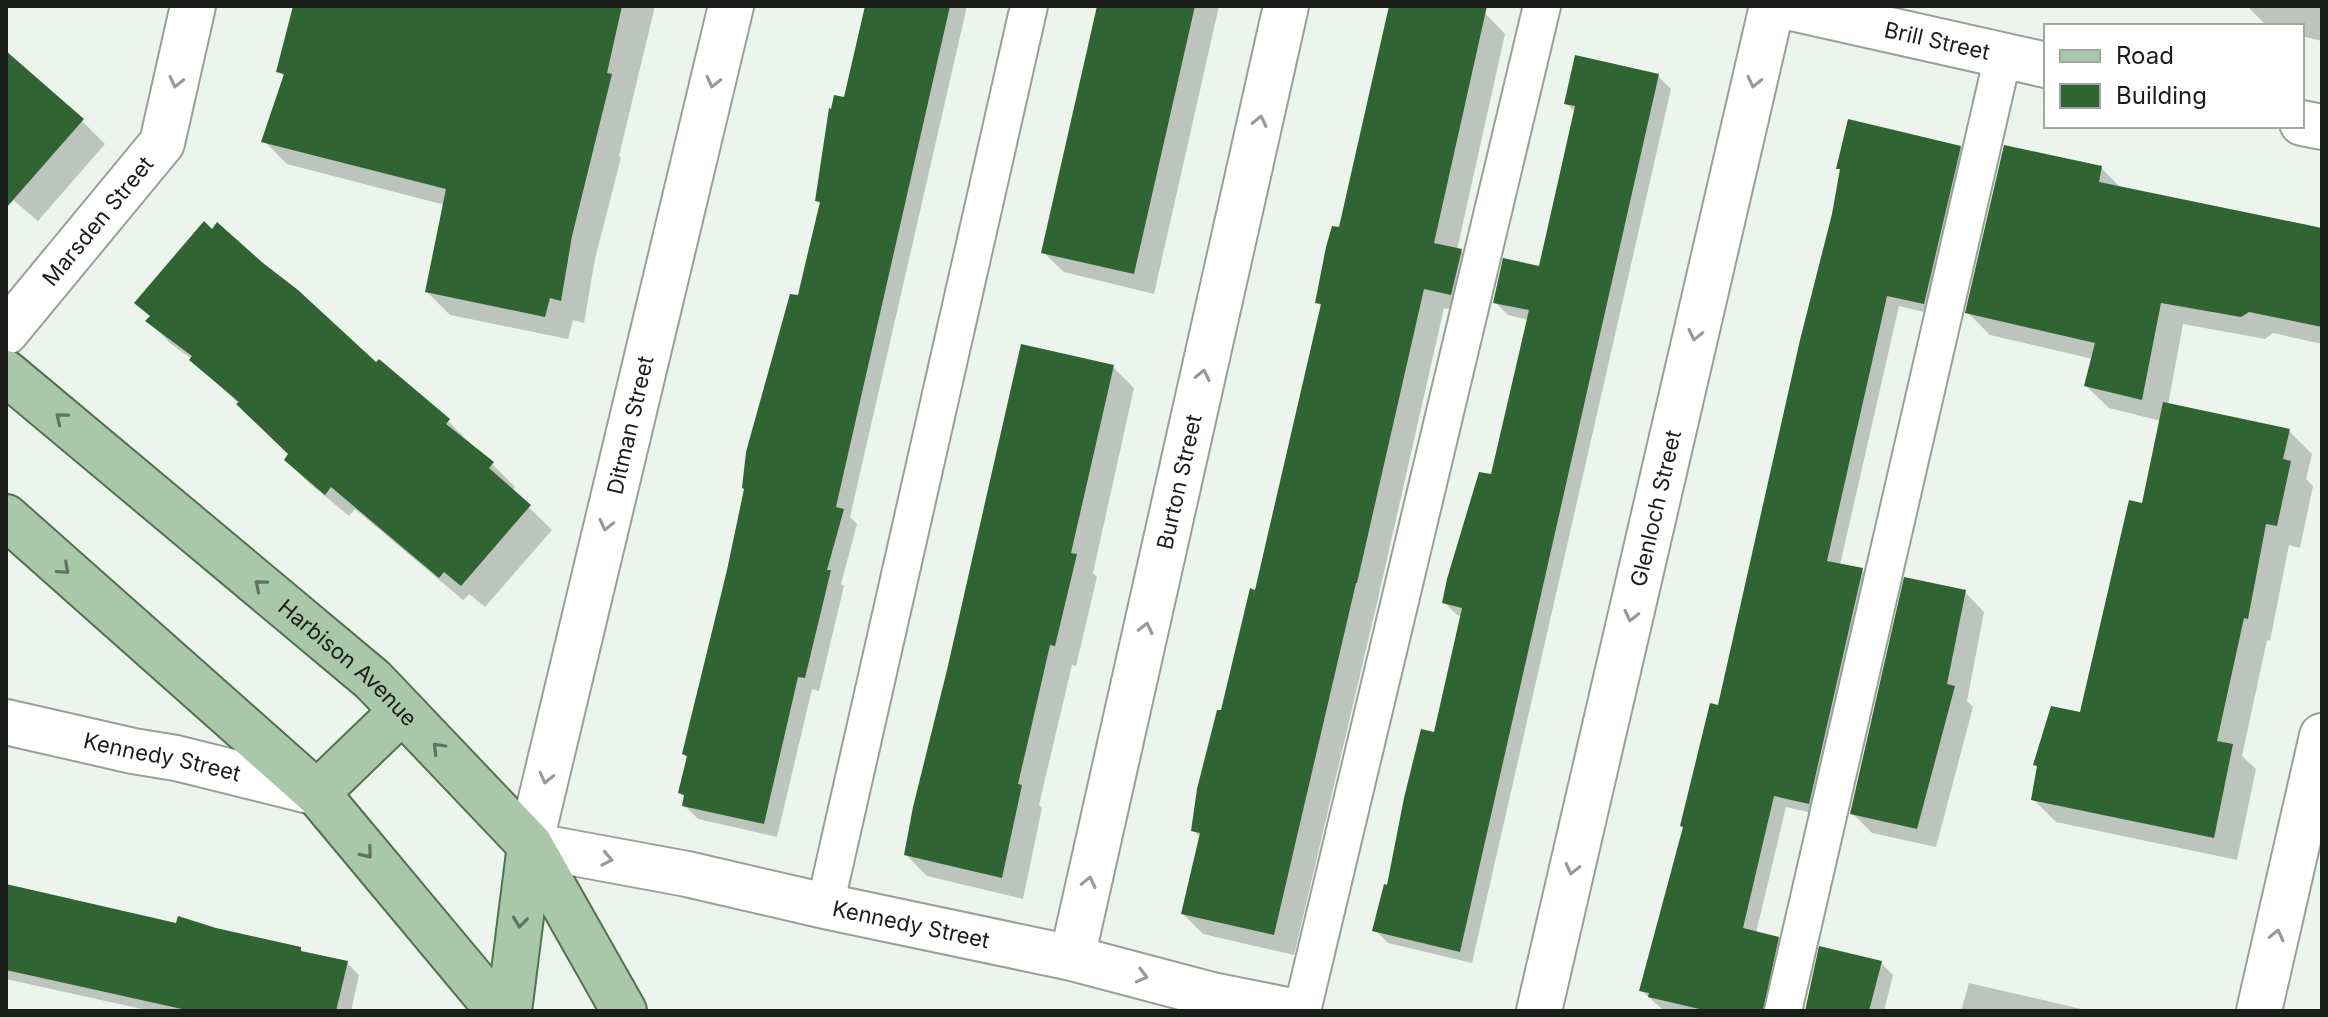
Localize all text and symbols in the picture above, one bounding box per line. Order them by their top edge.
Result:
street label: Brill Street [1882,16,1992,65]
legend [2044,24,2304,128]
text: Road [2116,41,2174,70]
one-way arrow [705,74,722,88]
one-way arrow [168,75,185,88]
one-way arrow [1746,75,1763,88]
text: Building [2116,81,2207,110]
one-way arrow [1251,115,1268,128]
street label: Marsden Street [37,151,159,291]
one-way arrow [1688,328,1705,342]
street label: Ditman Street [601,353,659,497]
one-way arrow [1194,368,1211,382]
street label: Burton Street [1151,412,1207,552]
one-way arrow [55,413,70,428]
street label: Glenloch Street [1625,427,1686,589]
one-way arrow [599,518,616,532]
one-way arrow [55,559,70,574]
one-way arrow [255,580,269,595]
street label: Harbison Avenue [273,594,423,731]
one-way arrow [1623,609,1640,622]
one-way arrow [1137,622,1154,636]
street label: Kennedy Street [81,727,243,787]
one-way arrow [433,743,447,757]
one-way arrow [539,771,556,785]
one-way arrow [357,844,372,858]
one-way arrow [600,850,614,867]
one-way arrow [1564,862,1581,876]
one-way arrow [1080,876,1097,889]
street label: Kennedy Street [830,895,992,953]
one-way arrow [512,916,529,929]
one-way arrow [2267,929,2284,942]
one-way arrow [1135,967,1148,984]

